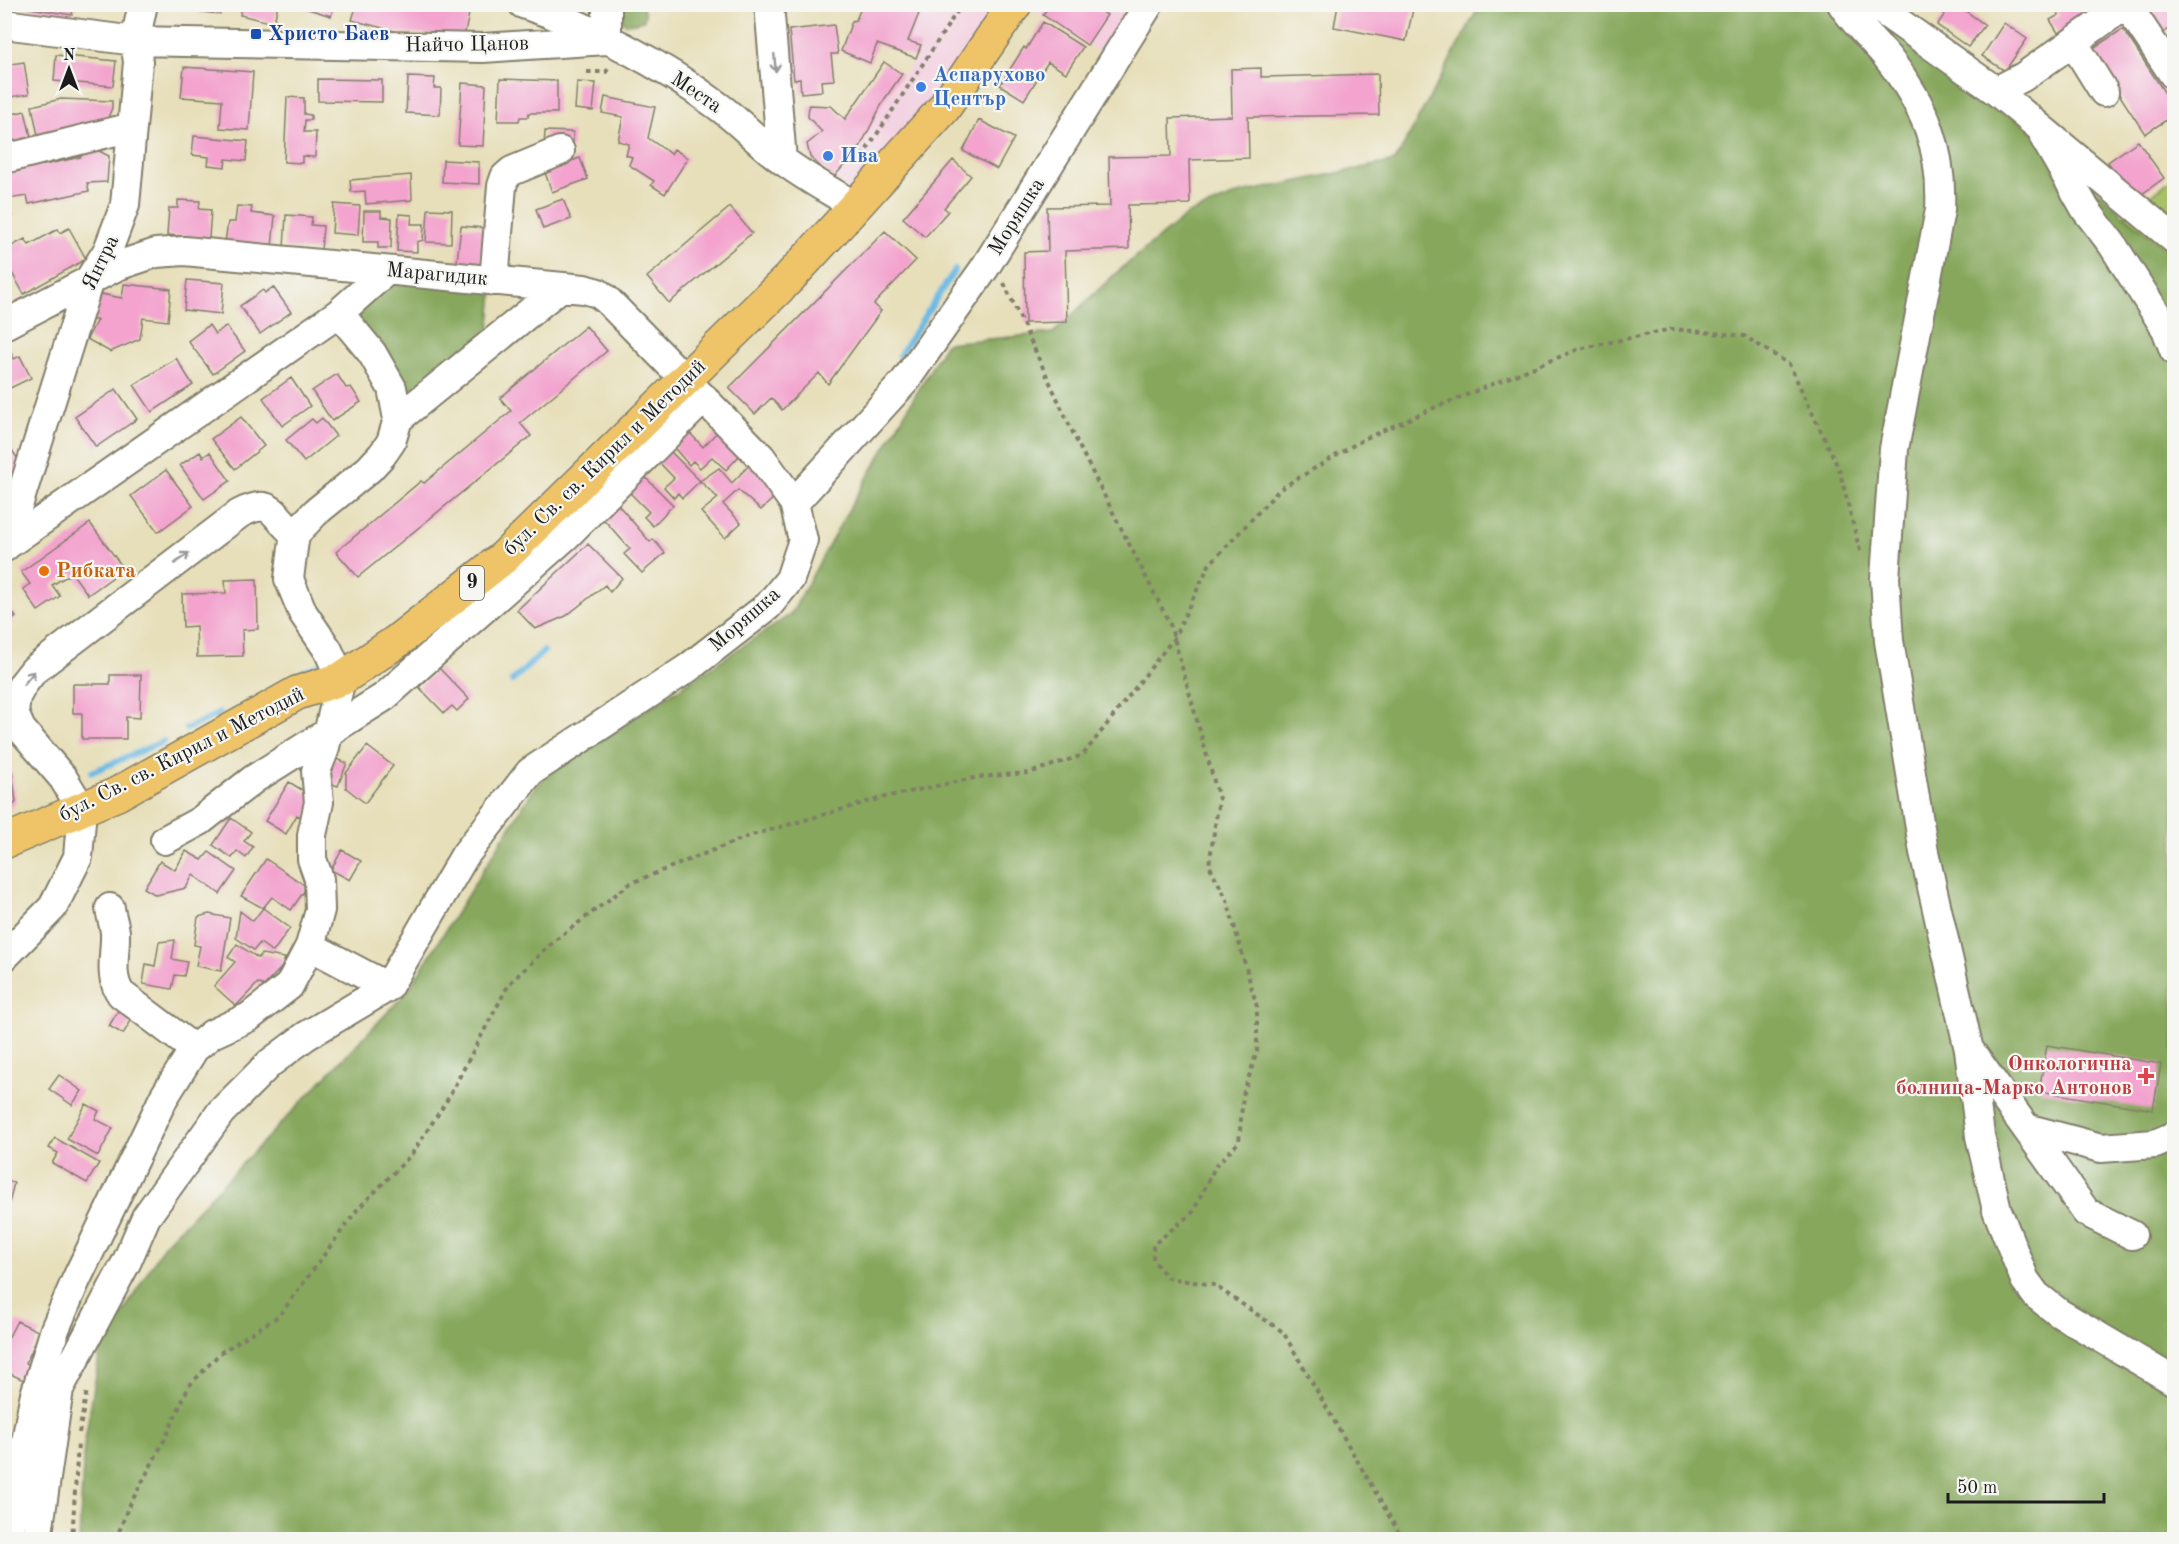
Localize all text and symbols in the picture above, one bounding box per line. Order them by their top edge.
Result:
place label: Христо Баев [268,24,390,45]
marker: Христо Баев [249,27,263,41]
street label: Найчо Цанов [405,33,529,57]
north arrow [39,39,99,99]
text: N [63,48,76,64]
one-way arrow [770,52,781,72]
place label: Аспарухово Център [933,65,1046,110]
street label: Места [667,68,725,118]
marker: Аспарухово Център [914,80,928,94]
place label: Ива [840,146,879,167]
marker: Ива [821,149,835,163]
street label: Моряшка [985,175,1049,259]
street label: Янтра [79,232,123,294]
street label: Марагидик [385,260,489,290]
street label: бул. Св. св. Кирил и Методий [500,356,710,560]
one-way arrow [174,552,190,565]
place label: Рибката [56,561,136,582]
marker: Рибката [37,564,51,578]
road number: 9 [460,566,484,600]
street label: Моряшка [705,584,785,656]
one-way arrow [22,670,35,686]
street label: бул. Св. св. Кирил и Методий [56,684,308,826]
place label: Онкологична болница-Марко Антонов [1896,1054,2132,1099]
marker: Онкологична болница-Марко Антонов [2137,1067,2155,1085]
scale bar [1948,1466,2104,1504]
text: 50 m [1957,1479,1997,1497]

